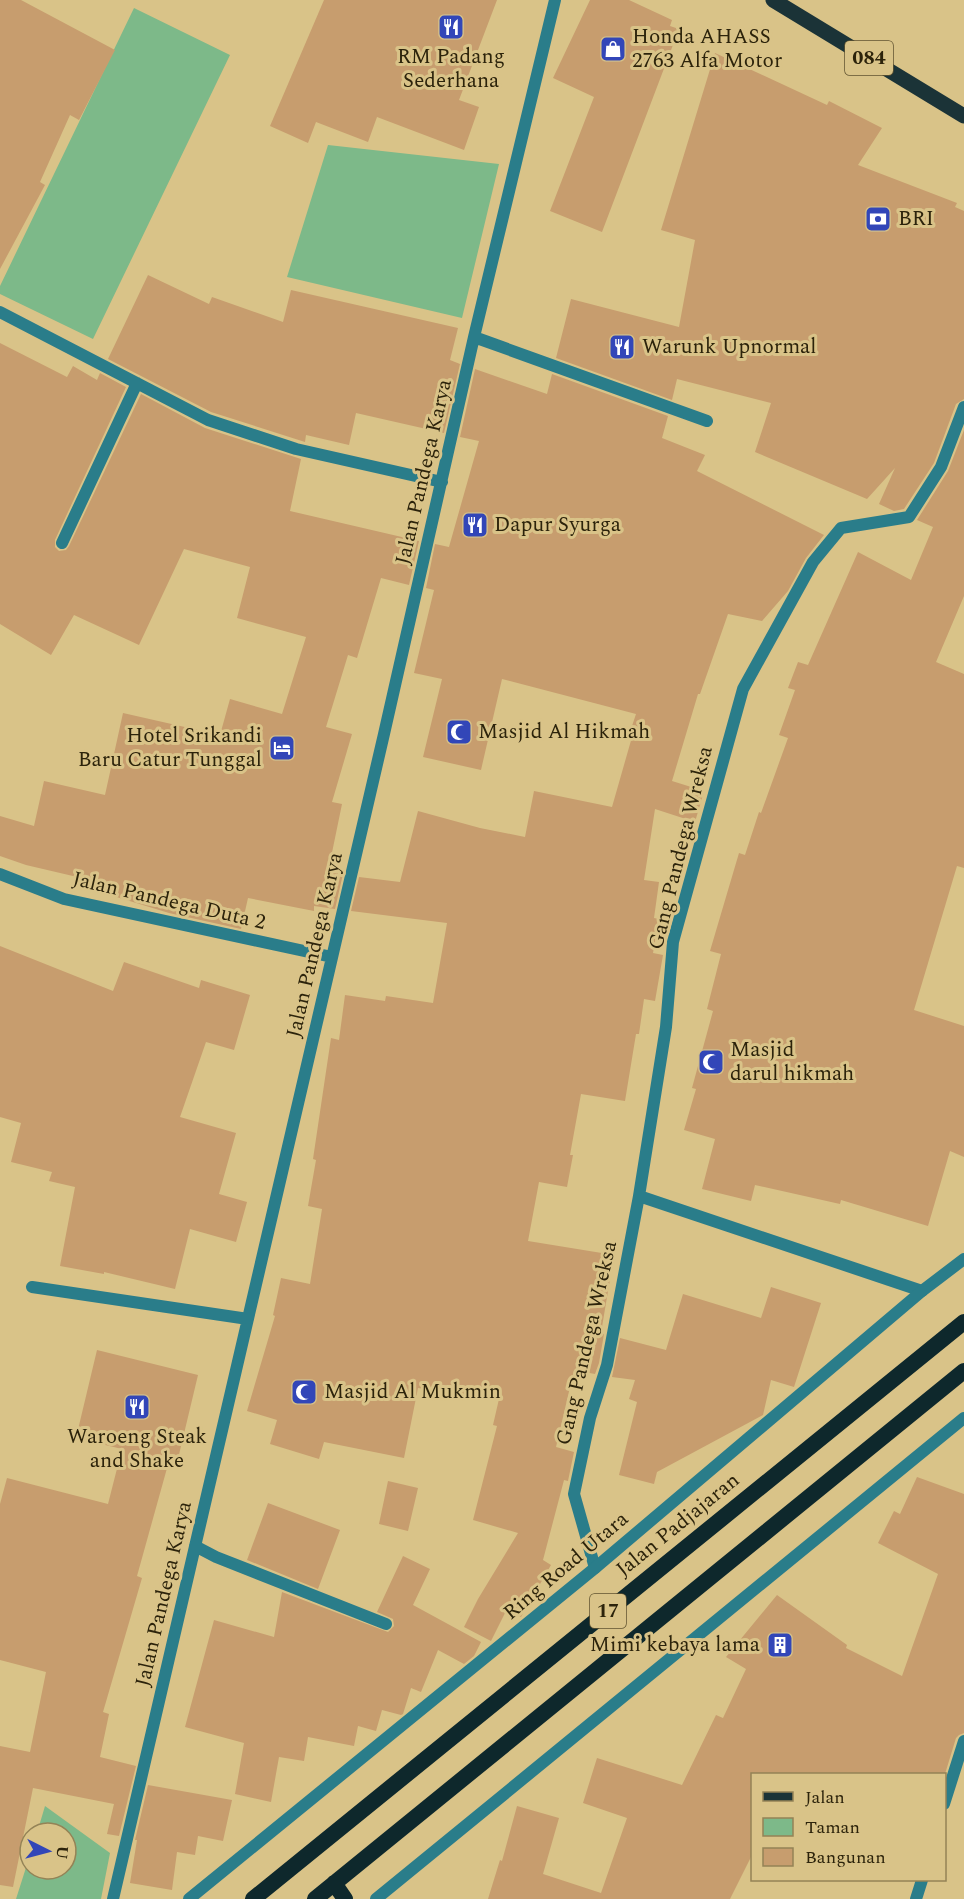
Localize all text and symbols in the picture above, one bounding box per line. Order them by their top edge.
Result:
restaurant icon: RM Padang Sederhana [436,12,466,42]
place label: Honda AHASS 2763 Alfa Motor [632,21,782,77]
shop icon: Honda AHASS 2763 Alfa Motor [598,34,628,64]
place label: RM Padang Sederhana [397,41,505,97]
road number: 084 [845,41,893,75]
place label: BRI [898,203,934,235]
bank icon: BRI [863,204,893,234]
place label: Warunk Upnormal [642,331,816,363]
restaurant icon: Warunk Upnormal [607,332,637,362]
street label: Jalan Pandega Karya [387,375,461,568]
place label: Dapur Syurga [494,509,622,541]
restaurant icon: Dapur Syurga [460,510,490,540]
place label: Masjid Al Hikmah [478,716,650,748]
mosque icon: Masjid Al Hikmah [444,717,474,747]
place label: Hotel Srikandi Baru Catur Tunggal [78,720,262,776]
hotel icon: Hotel Srikandi Baru Catur Tunggal [267,733,297,763]
street label: Gang Pandega Wreksa [640,742,722,953]
street label: Jalan Pandega Karya [278,848,352,1041]
street label: Jalan Pandega Duta 2 [69,863,269,939]
place label: Masjid darul hikmah [730,1034,854,1090]
mosque icon: Masjid darul hikmah [696,1047,726,1077]
street label: Gang Pandega Wreksa [548,1237,626,1448]
place label: Masjid Al Mukmin [324,1376,501,1408]
mosque icon: Masjid Al Mukmin [289,1377,319,1407]
restaurant icon: Waroeng Steak and Shake [122,1392,152,1422]
place label: Waroeng Steak and Shake [67,1421,207,1477]
street label: Jalan Padjajaran [609,1465,747,1585]
street label: Jalan Pandega Karya [127,1497,201,1690]
street label: Ring Road Utara [496,1503,636,1628]
road number: 17 [590,1594,626,1628]
place label: Mimi kebaya lama [590,1629,761,1661]
building icon: Mimi kebaya lama [765,1630,795,1660]
legend [751,1773,946,1881]
text: Jalan [805,1784,845,1811]
text: Taman [805,1814,860,1841]
north arrow [18,1821,78,1881]
text: Bangunan [805,1844,886,1871]
text: U [49,1845,75,1860]

